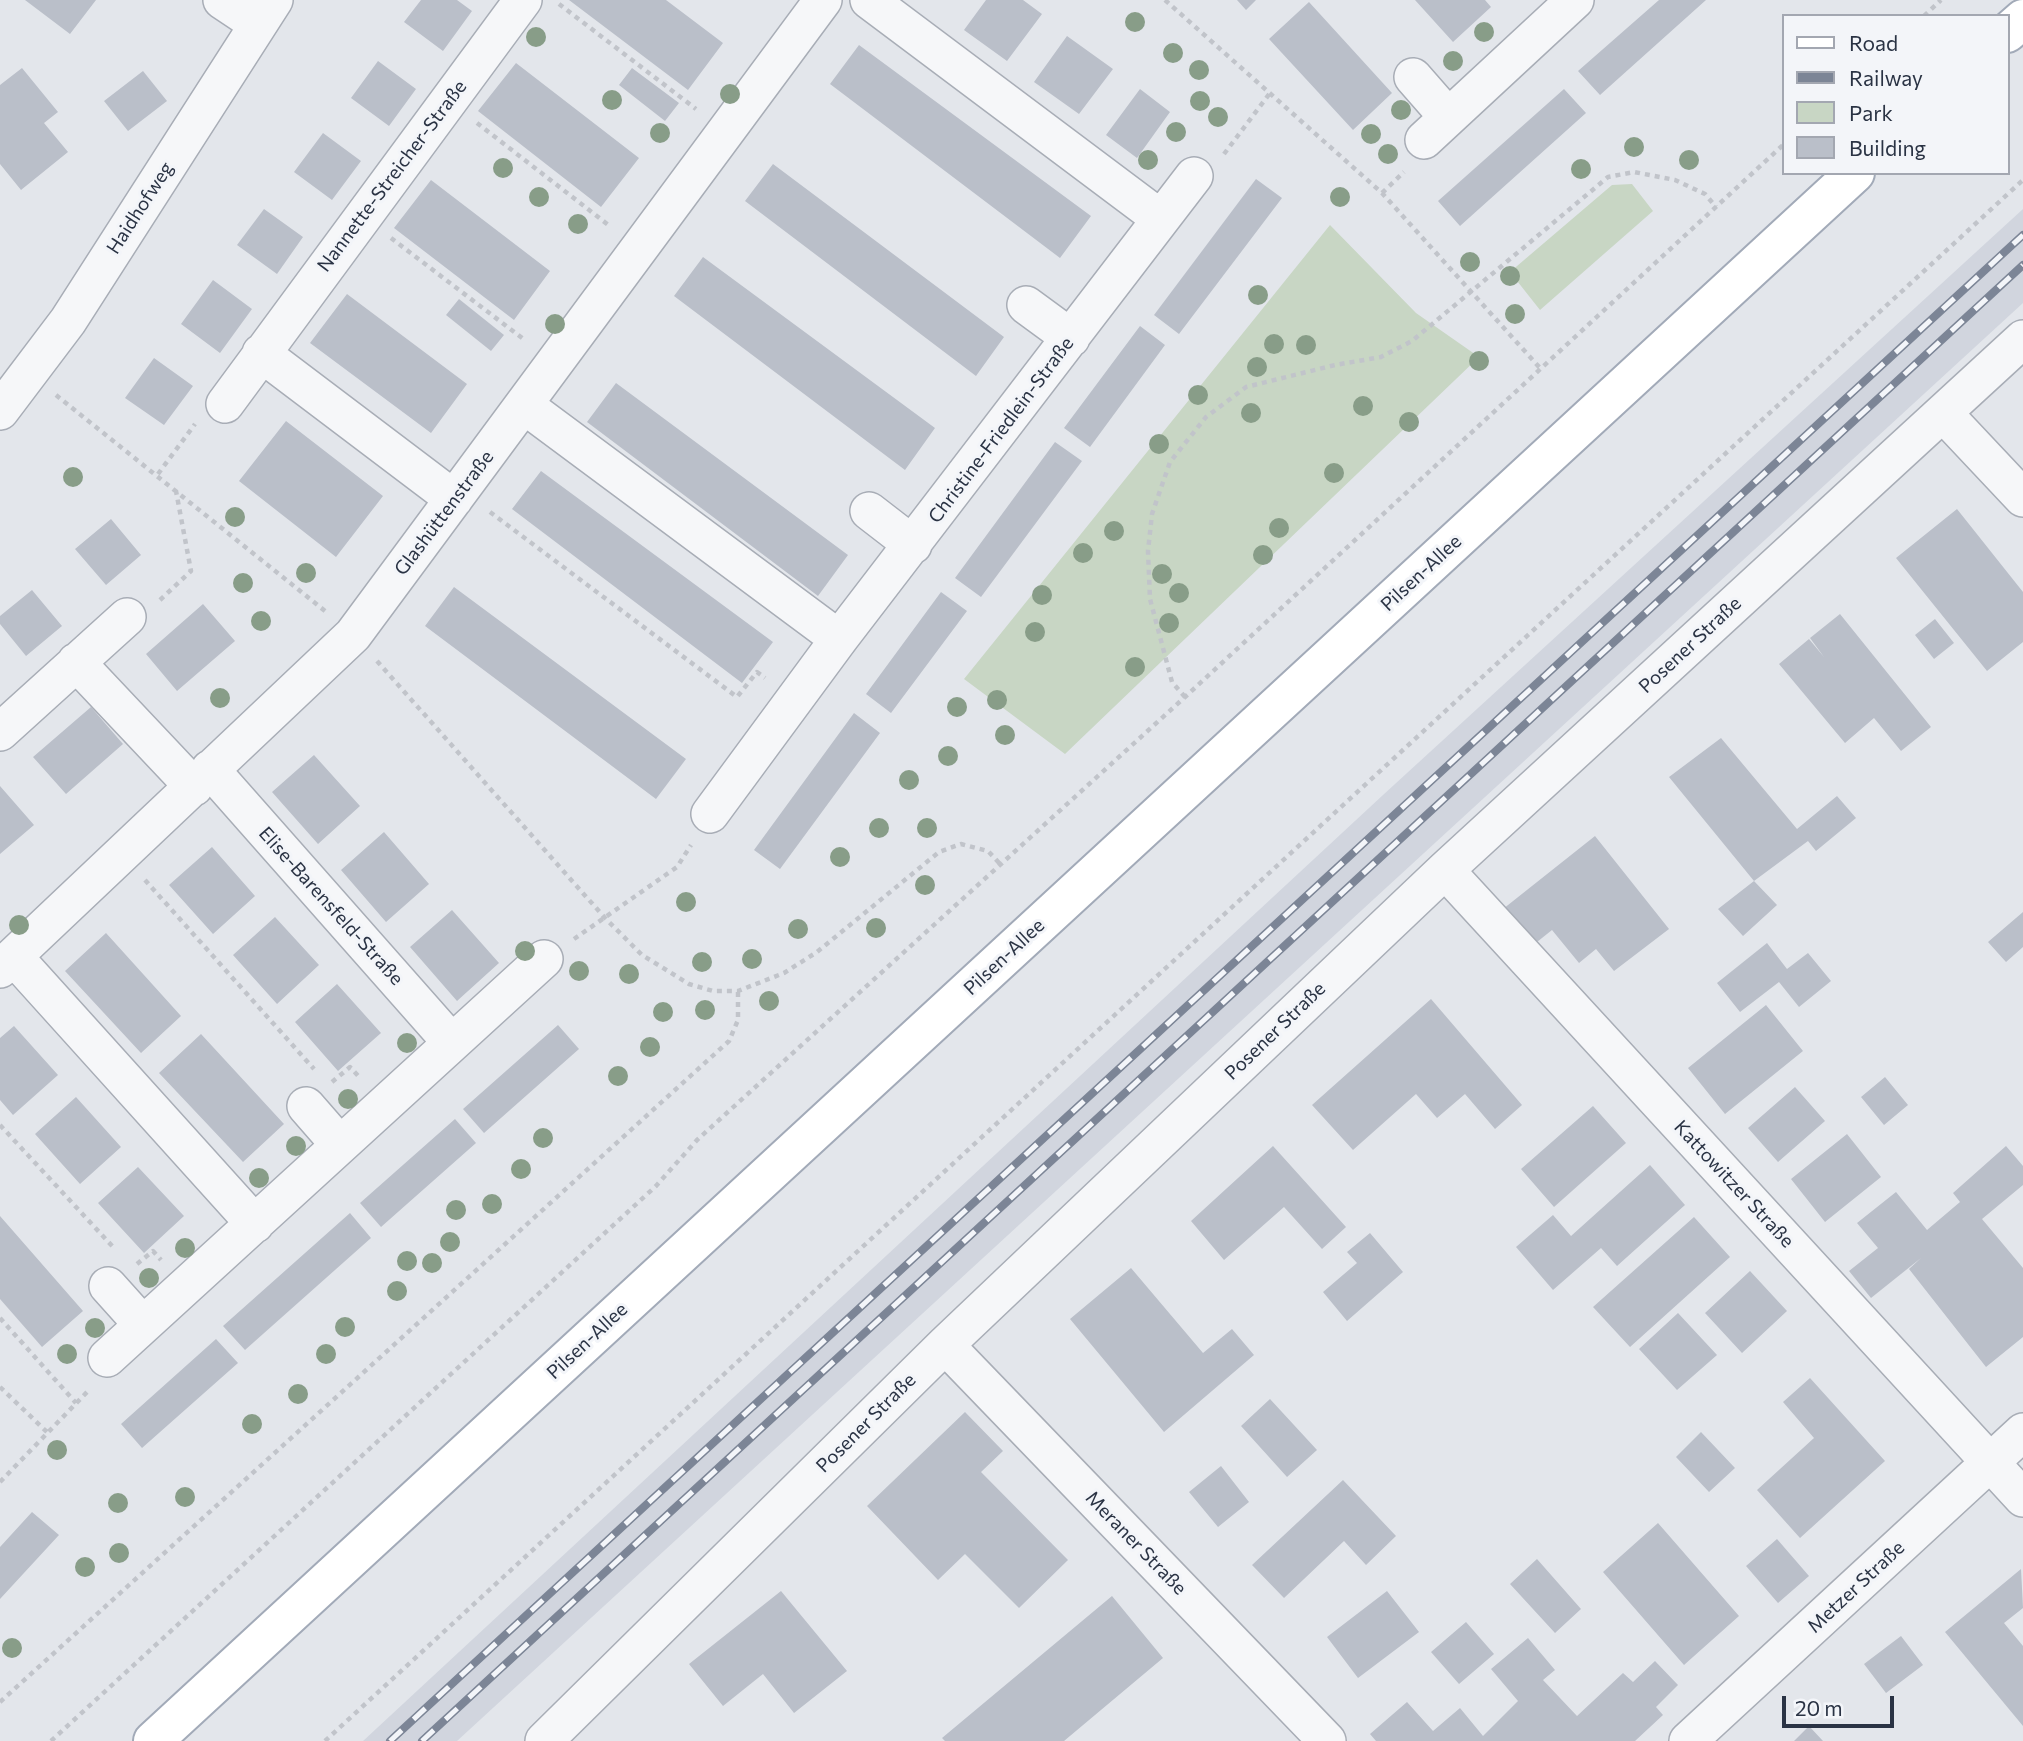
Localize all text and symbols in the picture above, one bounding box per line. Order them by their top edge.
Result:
legend [1782,14,2009,175]
text: Road [1849,30,1898,55]
text: Railway [1849,65,1923,90]
street label: Nannette-Streicher-Straße [313,76,471,276]
text: Park [1849,100,1893,125]
text: Building [1849,135,1926,160]
street label: Haidhofweg [102,158,178,258]
street label: Christine-Friedlein-Straße [924,333,1078,527]
street label: Glashüttenstraße [390,446,498,580]
street label: Pilsen-Allee [1376,530,1466,616]
street label: Posener Straße [1634,592,1746,698]
street label: Elise-Barensfeld-Straße [254,822,408,990]
street label: Pilsen-Allee [959,914,1049,1000]
street label: Posener Straße [1220,977,1330,1085]
street label: Kattowitzer Straße [1669,1116,1799,1252]
street label: Pilsen-Allee [542,1298,632,1384]
street label: Posener Straße [812,1369,920,1477]
street label: Meraner Straße [1081,1486,1191,1600]
street label: Metzer Straße [1803,1536,1909,1638]
scale bar [1785,1682,1897,1726]
text: 20 m [1795,1695,1843,1720]

